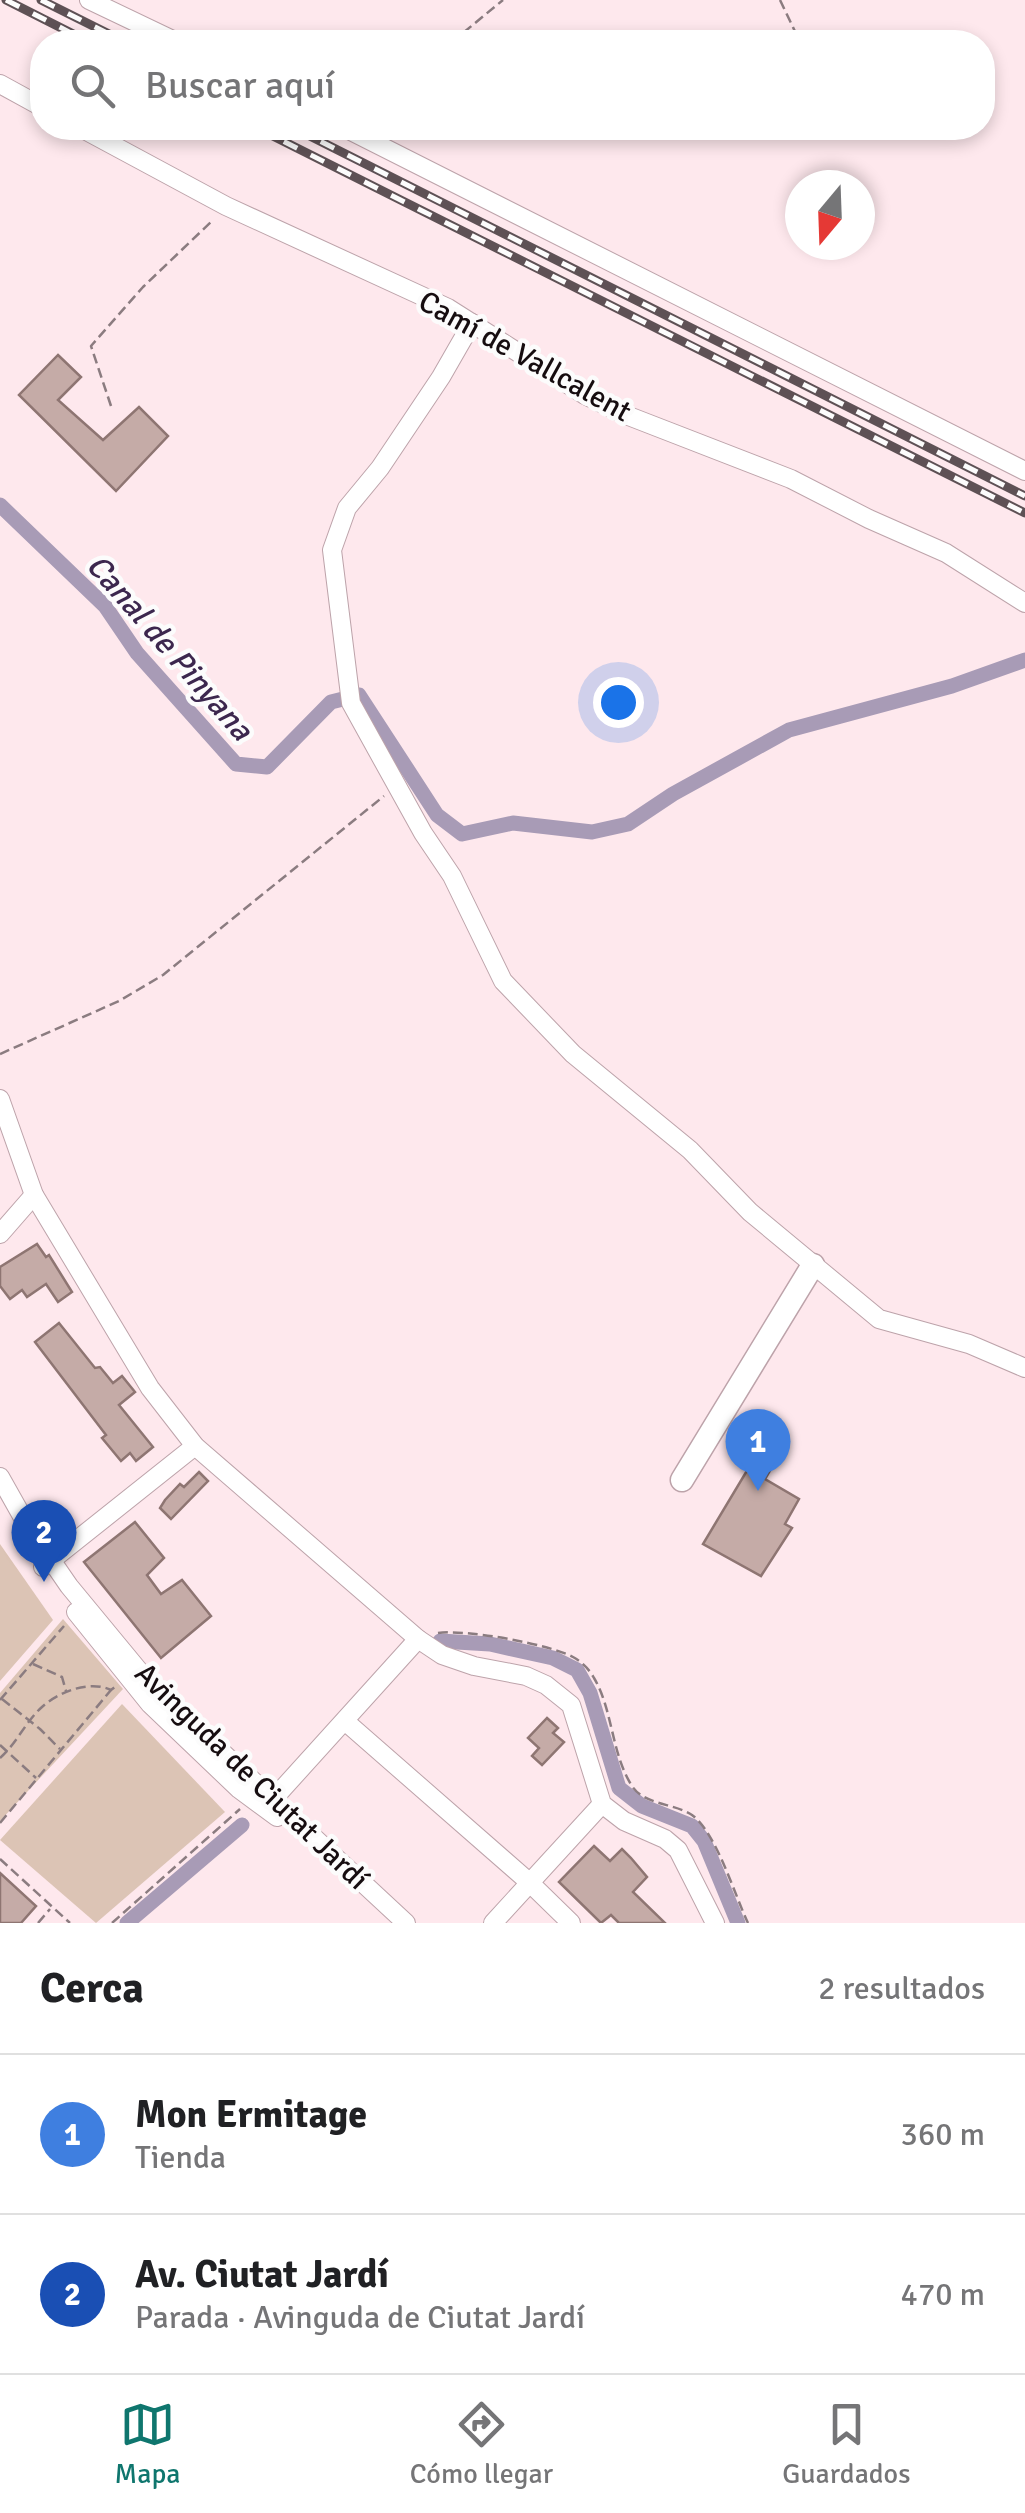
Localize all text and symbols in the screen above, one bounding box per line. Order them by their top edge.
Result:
search box [30,30,995,140]
icon: search [65,58,120,113]
text: Buscar aquí [145,62,335,109]
north arrow [785,170,875,260]
street label: Camí de Vallcalent [412,283,637,430]
water label: Canal de Pinyana [78,546,262,749]
your location [593,677,644,728]
pin: 1 [726,1408,790,1491]
pin: 2 [12,1500,76,1582]
street label: Avinguda de Ciutat Jardí [127,1655,376,1898]
text: Cerca [40,1963,144,2014]
text: 2 resultados [818,1969,985,2008]
text: Mon Ermitage [135,2091,367,2138]
text: 1 [64,2115,81,2154]
text: 360 m [901,2115,985,2154]
text: Tienda [135,2138,226,2177]
text: Av. Ciutat Jardí [135,2251,389,2298]
text: 2 [64,2275,81,2314]
text: 470 m [901,2275,985,2314]
text: Parada · Avinguda de Ciutat Jardí [135,2298,585,2337]
tab: Mapa [115,2397,180,2491]
tab: Cómo llegar [410,2397,553,2491]
tab: Guardados [782,2397,910,2491]

